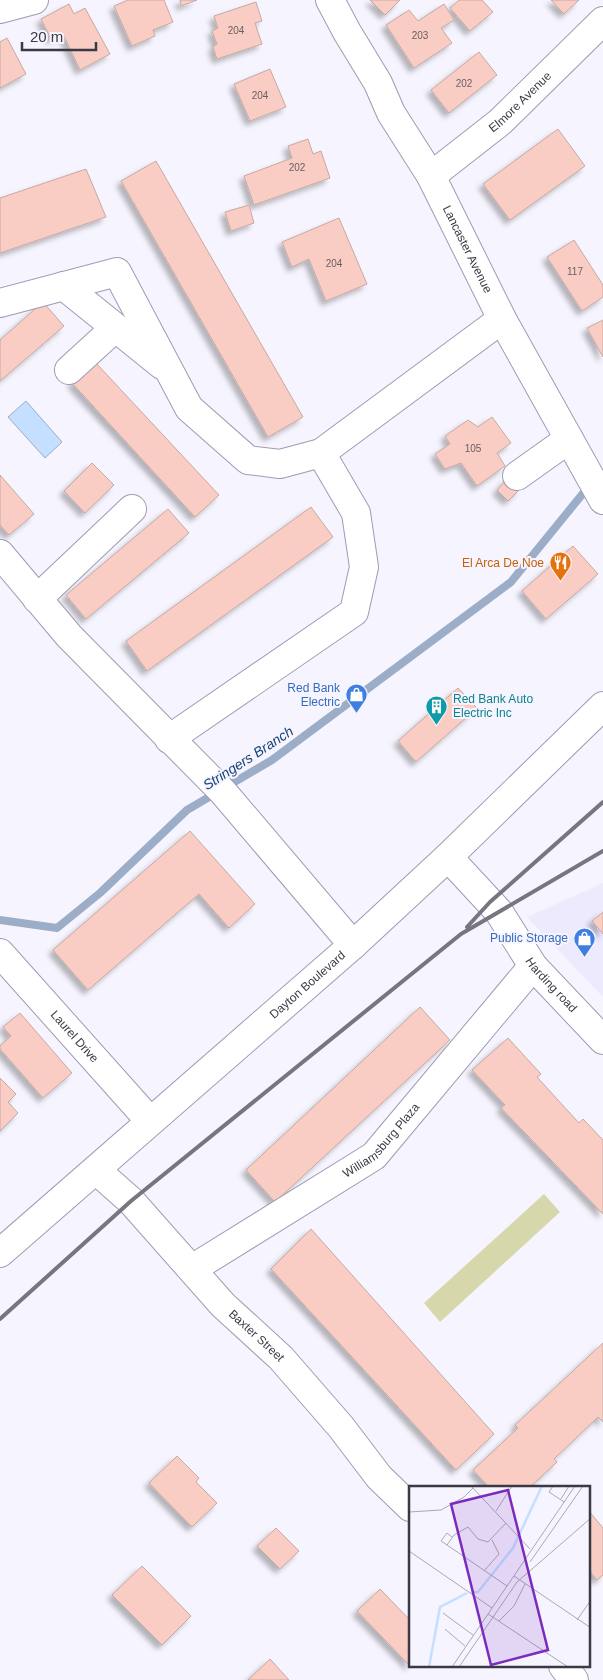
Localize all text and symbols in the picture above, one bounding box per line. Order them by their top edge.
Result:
scale bar [22,20,96,52]
house number: 204 [228,25,245,36]
text: 20 m [30,28,63,45]
house number: 203 [412,30,429,41]
street label: Elmore Avenue [486,68,554,135]
house number: 202 [456,78,473,89]
house number: 204 [252,90,269,101]
house number: 202 [289,162,306,173]
street label: Lancaster Avenue [440,203,495,296]
house number: 204 [326,258,343,269]
house number: 117 [567,266,583,277]
house number: 105 [465,443,482,454]
restaurant icon: El Arca De Noe [548,551,572,582]
place label: El Arca De Noe [462,556,544,570]
place label: Red Bank Electric [287,681,341,709]
shop icon: Red Bank Electric [344,683,368,714]
place label: Red Bank Auto Electric Inc [453,692,533,720]
building icon: Red Bank Auto Electric Inc [425,694,449,725]
water label: Stringers Branch [200,723,296,793]
shop icon: Public Storage [572,926,596,957]
place label: Public Storage [490,931,568,945]
street label: Dayton Boulevard [267,948,348,1021]
street label: Harding road [523,955,580,1015]
street label: Laurel Drive [48,1008,102,1066]
street label: Williamsburg Plaza [340,1100,422,1181]
street label: Baxter Street [226,1307,288,1365]
inset map [409,1486,590,1668]

